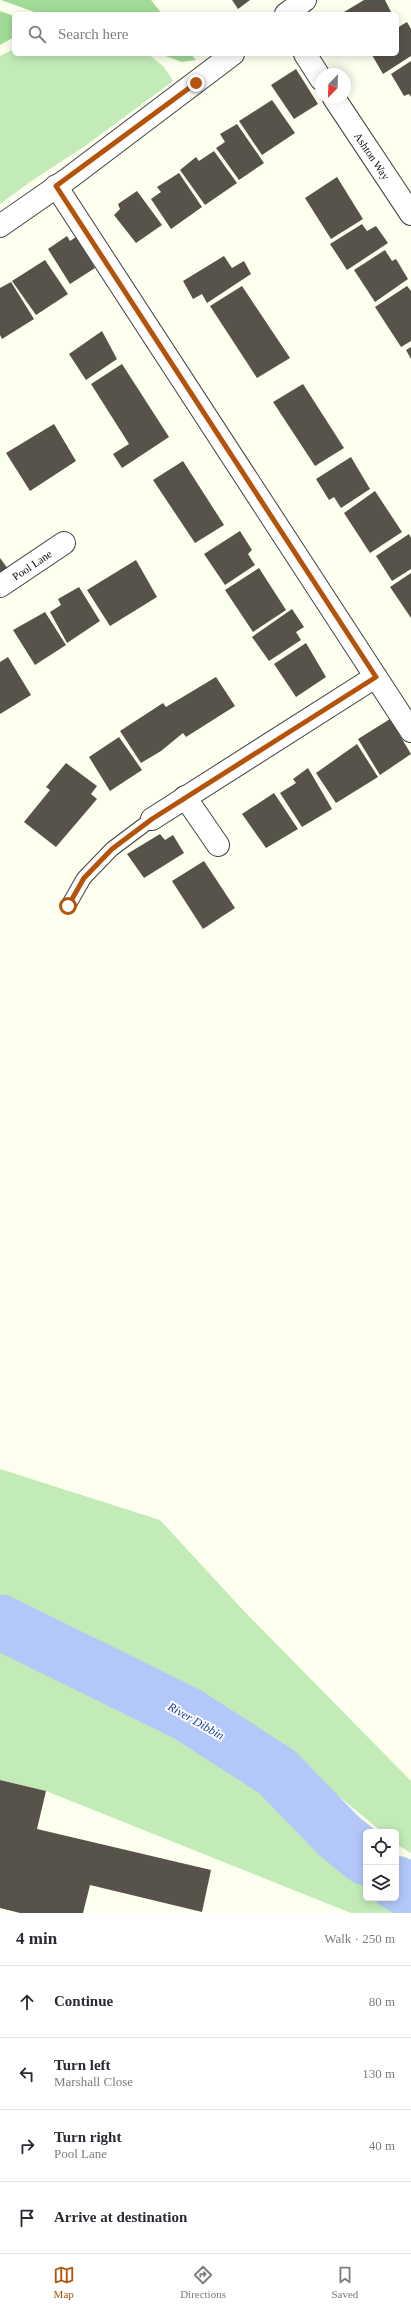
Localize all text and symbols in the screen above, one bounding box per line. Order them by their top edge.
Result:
search box [12,12,399,56]
icon: search [26,23,48,45]
text: Search here [58,26,128,42]
north arrow [315,68,351,104]
route end [187,74,205,92]
street label: Ashton Way [352,130,392,182]
street label: Pool Lane [10,547,54,583]
route start [59,897,77,915]
water label: River Dibbin [165,1699,226,1743]
map controls [363,1829,399,1901]
button: locate [363,1829,399,1865]
button: layers [363,1865,399,1901]
text: 4 min [16,1929,57,1948]
text: Walk · 250 m [324,1931,395,1946]
icon: ahead [16,1991,38,2013]
text: Continue [54,1993,113,2009]
text: 80 m [369,1994,395,2009]
text: Turn left [54,2057,111,2073]
icon: left [16,2063,38,2085]
text: 130 m [362,2066,395,2081]
text: Marshall Close [54,2074,133,2089]
text: Turn right [54,2129,121,2145]
icon: right [16,2135,38,2157]
text: 40 m [369,2138,395,2153]
text: Pool Lane [54,2146,107,2161]
icon: arrive [16,2207,38,2229]
text: Arrive at destination [54,2209,187,2225]
tab: Map [53,2264,75,2300]
tab: Directions [180,2264,226,2300]
tab: Saved [331,2264,358,2300]

